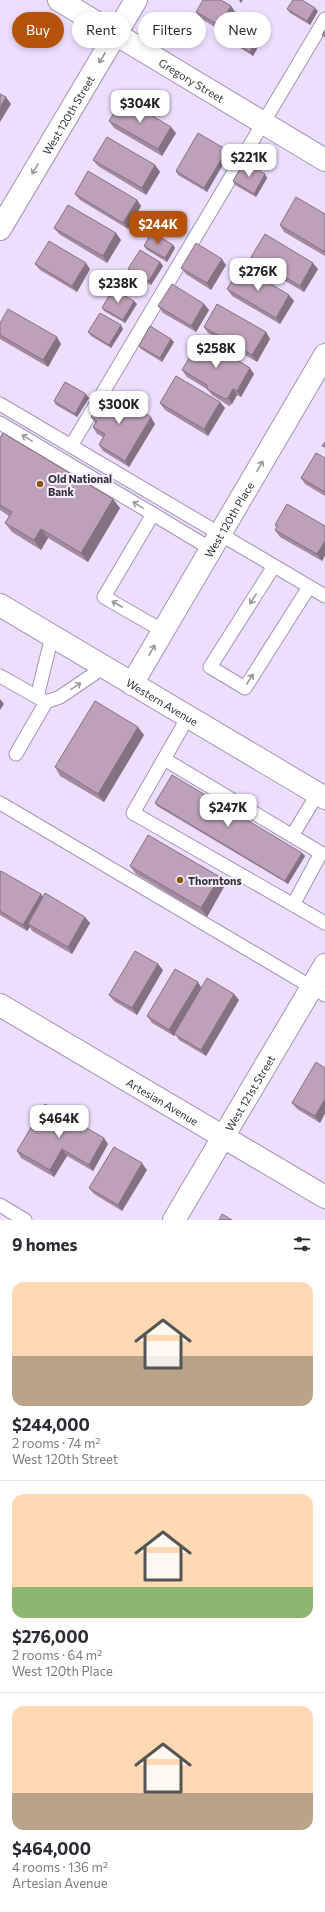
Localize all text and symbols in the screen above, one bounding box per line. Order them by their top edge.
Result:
chip: Buy [12,12,64,48]
chip: Rent [72,12,130,48]
chip: Filters [138,12,206,48]
chip: New [214,12,271,48]
one-way arrow [98,52,106,63]
street label: Gregory Street [157,55,227,105]
street label: West 120th Street [39,72,97,157]
pin: $304K [112,90,168,124]
text: $304K [120,95,160,111]
pin: $221K [221,144,277,178]
text: $221K [230,149,268,165]
one-way arrow [31,163,39,175]
pin: $244K [130,211,186,245]
text: $244K [138,216,178,232]
pin: $276K [230,258,286,292]
text: $276K [239,263,277,279]
pin: $238K [90,270,146,304]
text: $238K [98,275,138,291]
pin: $258K [188,335,244,369]
text: $258K [196,340,236,356]
pin: $300K [91,391,147,425]
text: $300K [98,396,140,412]
one-way arrow [21,433,33,441]
one-way arrow [256,461,264,472]
place label: Old National Bank [48,472,112,498]
marker: Old National Bank [35,479,45,489]
street label: West 120th Place [201,479,256,559]
one-way arrow [133,501,144,509]
one-way arrow [249,593,257,604]
one-way arrow [111,600,123,608]
one-way arrow [148,644,156,656]
one-way arrow [246,674,254,685]
street label: Western Avenue [124,675,201,728]
one-way arrow [70,682,81,690]
pin: $247K [200,794,256,828]
text: $247K [209,799,247,815]
place label: Thorntons [188,874,242,887]
marker: Thorntons [175,875,185,885]
street label: West 121st Street [222,1052,277,1133]
street label: Artesian Avenue [125,1075,201,1127]
pin: $464K [31,1105,87,1139]
text: $464K [39,1110,79,1126]
icon: filters [291,1233,313,1255]
text: 9 homes [12,1234,77,1255]
icon: home [127,1308,199,1380]
text: $244,000 [12,1414,90,1435]
text: 2 rooms · 74 m² [12,1435,100,1451]
text: West 120th Street [12,1451,118,1467]
icon: home [127,1520,199,1592]
text: $276,000 [12,1626,89,1647]
text: 2 rooms · 64 m² [12,1647,102,1663]
text: West 120th Place [12,1663,113,1679]
icon: home [127,1732,199,1804]
text: $464,000 [12,1838,91,1859]
text: 4 rooms · 136 m² [12,1859,108,1875]
text: Artesian Avenue [12,1875,108,1891]

